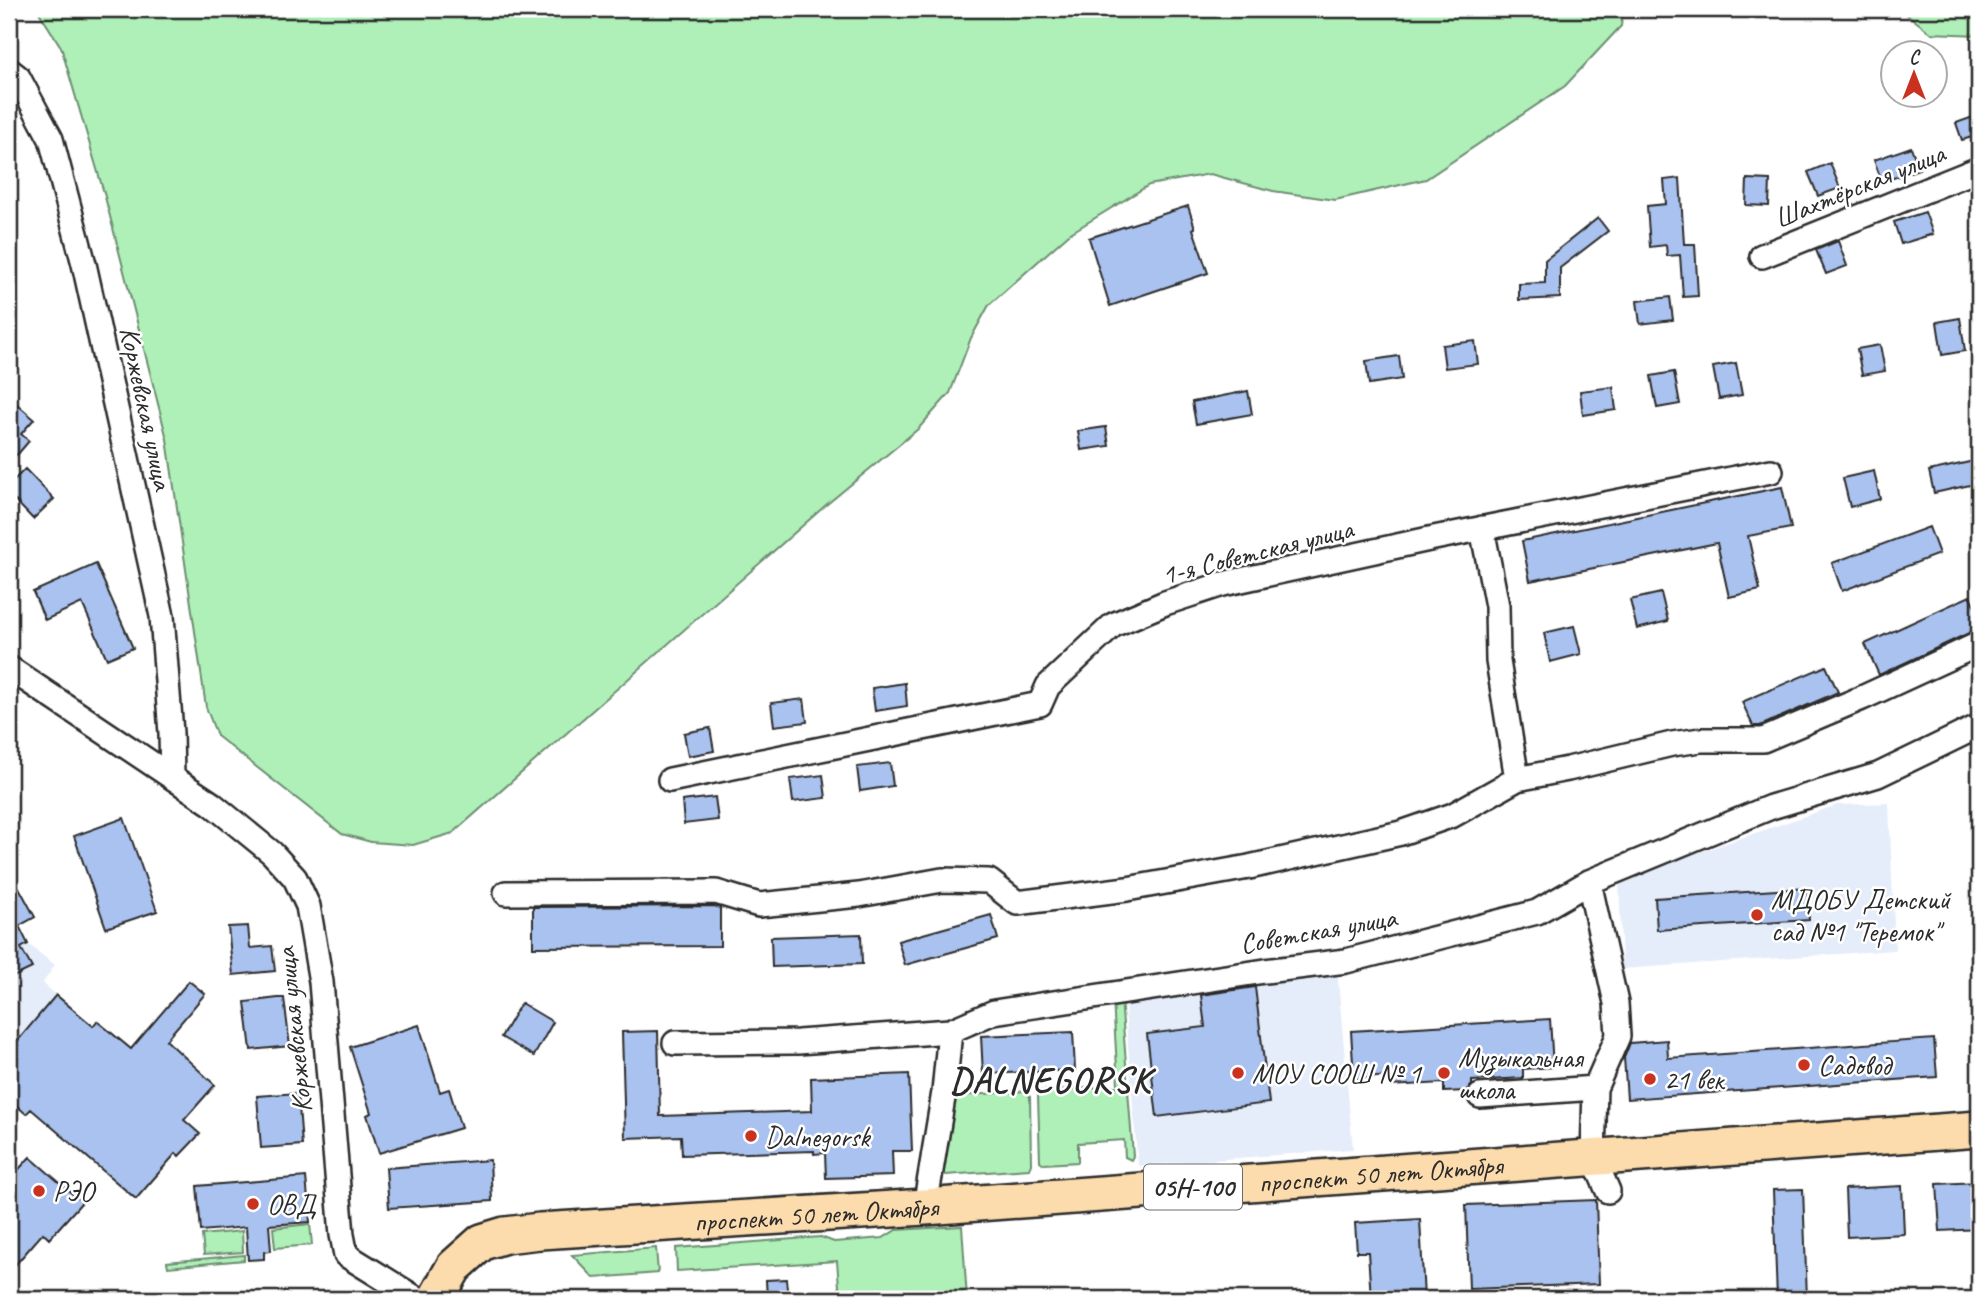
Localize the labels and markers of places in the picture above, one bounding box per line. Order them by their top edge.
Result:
place label: МДОБУ Детский сад №1 "Теремок" [1771,882,1952,949]
marker: МДОБУ Детский сад №1 "Теремок" [1749,907,1765,923]
place label: Музыкальная школа [1458,1040,1585,1107]
place label: Садовод [1818,1048,1893,1083]
place label: МОУ СООШ № 1 [1252,1056,1422,1091]
marker: Садовод [1796,1057,1812,1073]
place label: 21 век [1664,1062,1726,1097]
marker: МОУ СООШ № 1 [1230,1065,1246,1081]
marker: Музыкальная школа [1436,1065,1452,1081]
marker: 21 век [1642,1071,1658,1087]
place label: Dalnegorsk [765,1119,871,1154]
marker: Dalnegorsk [743,1128,759,1144]
place label: РЭО [53,1174,97,1209]
marker: РЭО [31,1183,47,1199]
place label: ОВД [267,1187,317,1222]
marker: ОВД [245,1196,261,1212]

